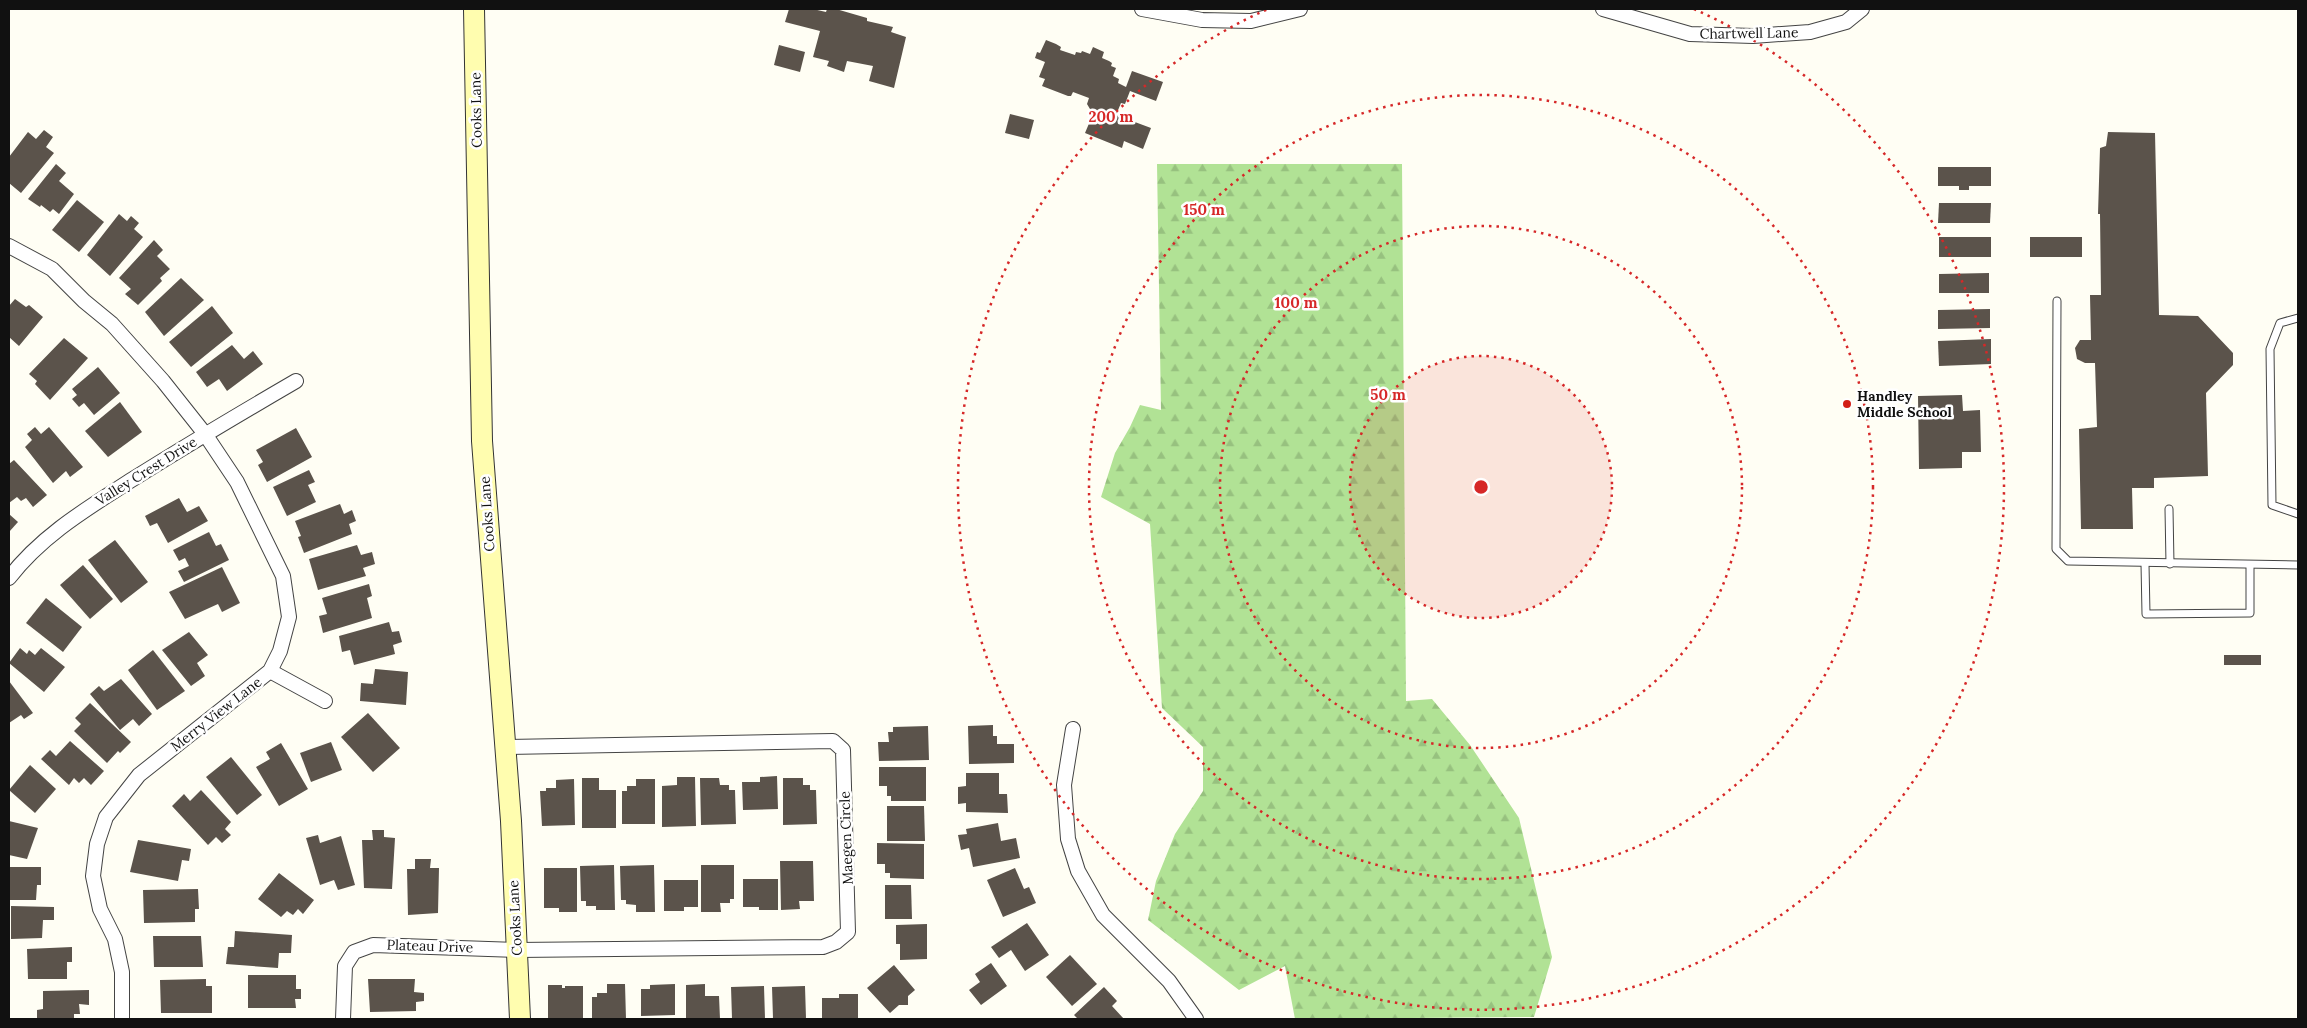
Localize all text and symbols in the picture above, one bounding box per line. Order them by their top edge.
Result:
street label: Chartwell Lane [1699,23,1799,43]
street label: Cooks Lane [466,72,486,148]
text: 200 m [1089,107,1134,126]
text: 150 m [1183,200,1225,219]
text: 100 m [1275,293,1318,312]
text: 50 m [1370,385,1406,404]
place label: Handley Middle School [1857,387,1952,421]
marker: Handley Middle School [1841,398,1853,410]
street label: Valley Crest Drive [91,432,200,510]
street label: Cooks Lane [475,475,499,552]
centre of rings [1472,478,1490,496]
street label: Merry View Lane [167,673,266,755]
street label: Maegen Circle [835,790,857,885]
street label: Cooks Lane [504,879,526,956]
street label: Plateau Drive [386,935,474,957]

